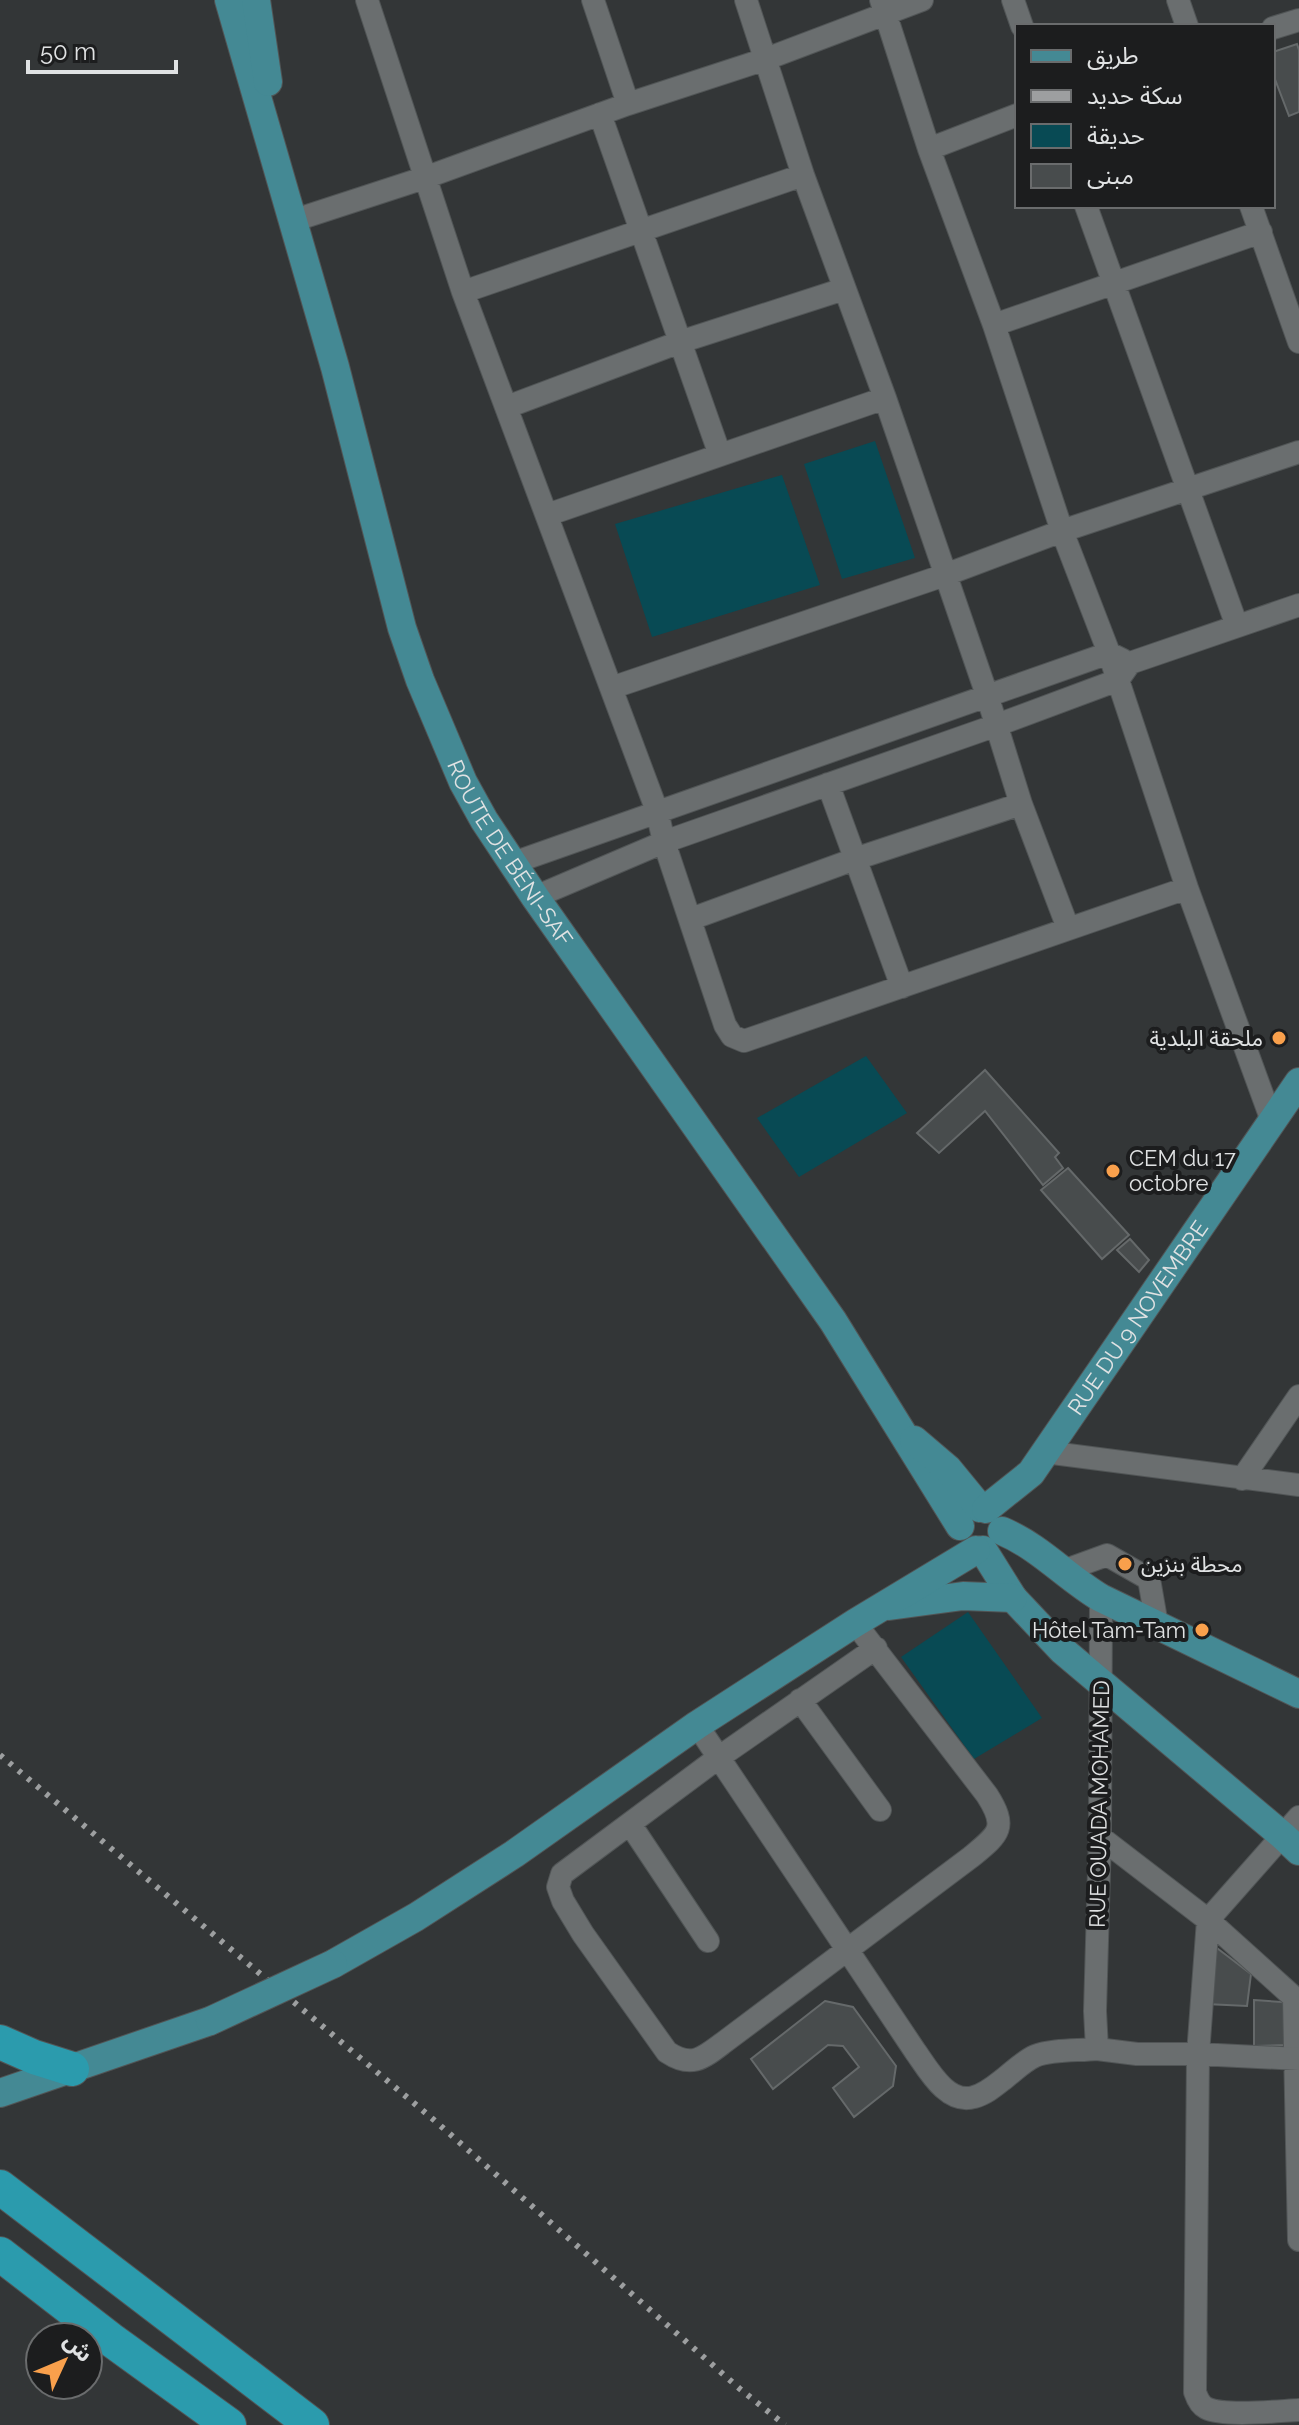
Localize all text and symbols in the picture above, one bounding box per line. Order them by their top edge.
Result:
scale bar [28,24,176,74]
legend [1015,24,1275,208]
text: 50 m [40,37,96,66]
text: طريق [1087,41,1139,71]
text: سكة حديد [1087,81,1183,110]
text: حديقة [1087,121,1145,150]
text: مبنى [1087,161,1134,190]
street label: ROUTE DE BÉNI-SAF [442,756,578,951]
place label: ملحقة البلدية [1150,1025,1263,1051]
marker: ملحقة البلدية [1270,1029,1288,1047]
place label: CEM du 17 octobre [1129,1145,1236,1196]
marker: CEM du 17 octobre [1104,1162,1122,1180]
street label: RUE DU 9 NOVEMBRE [1062,1216,1213,1420]
place label: محطة بنزين [1141,1551,1243,1577]
marker: محطة بنزين [1116,1555,1134,1573]
place label: Hôtel Tam-Tam [1032,1617,1186,1643]
marker: Hôtel Tam-Tam [1193,1621,1211,1639]
street label: RUE OUADA MOHAMED [1084,1680,1114,1928]
north arrow [24,2321,104,2401]
text: ش [59,2327,98,2367]

